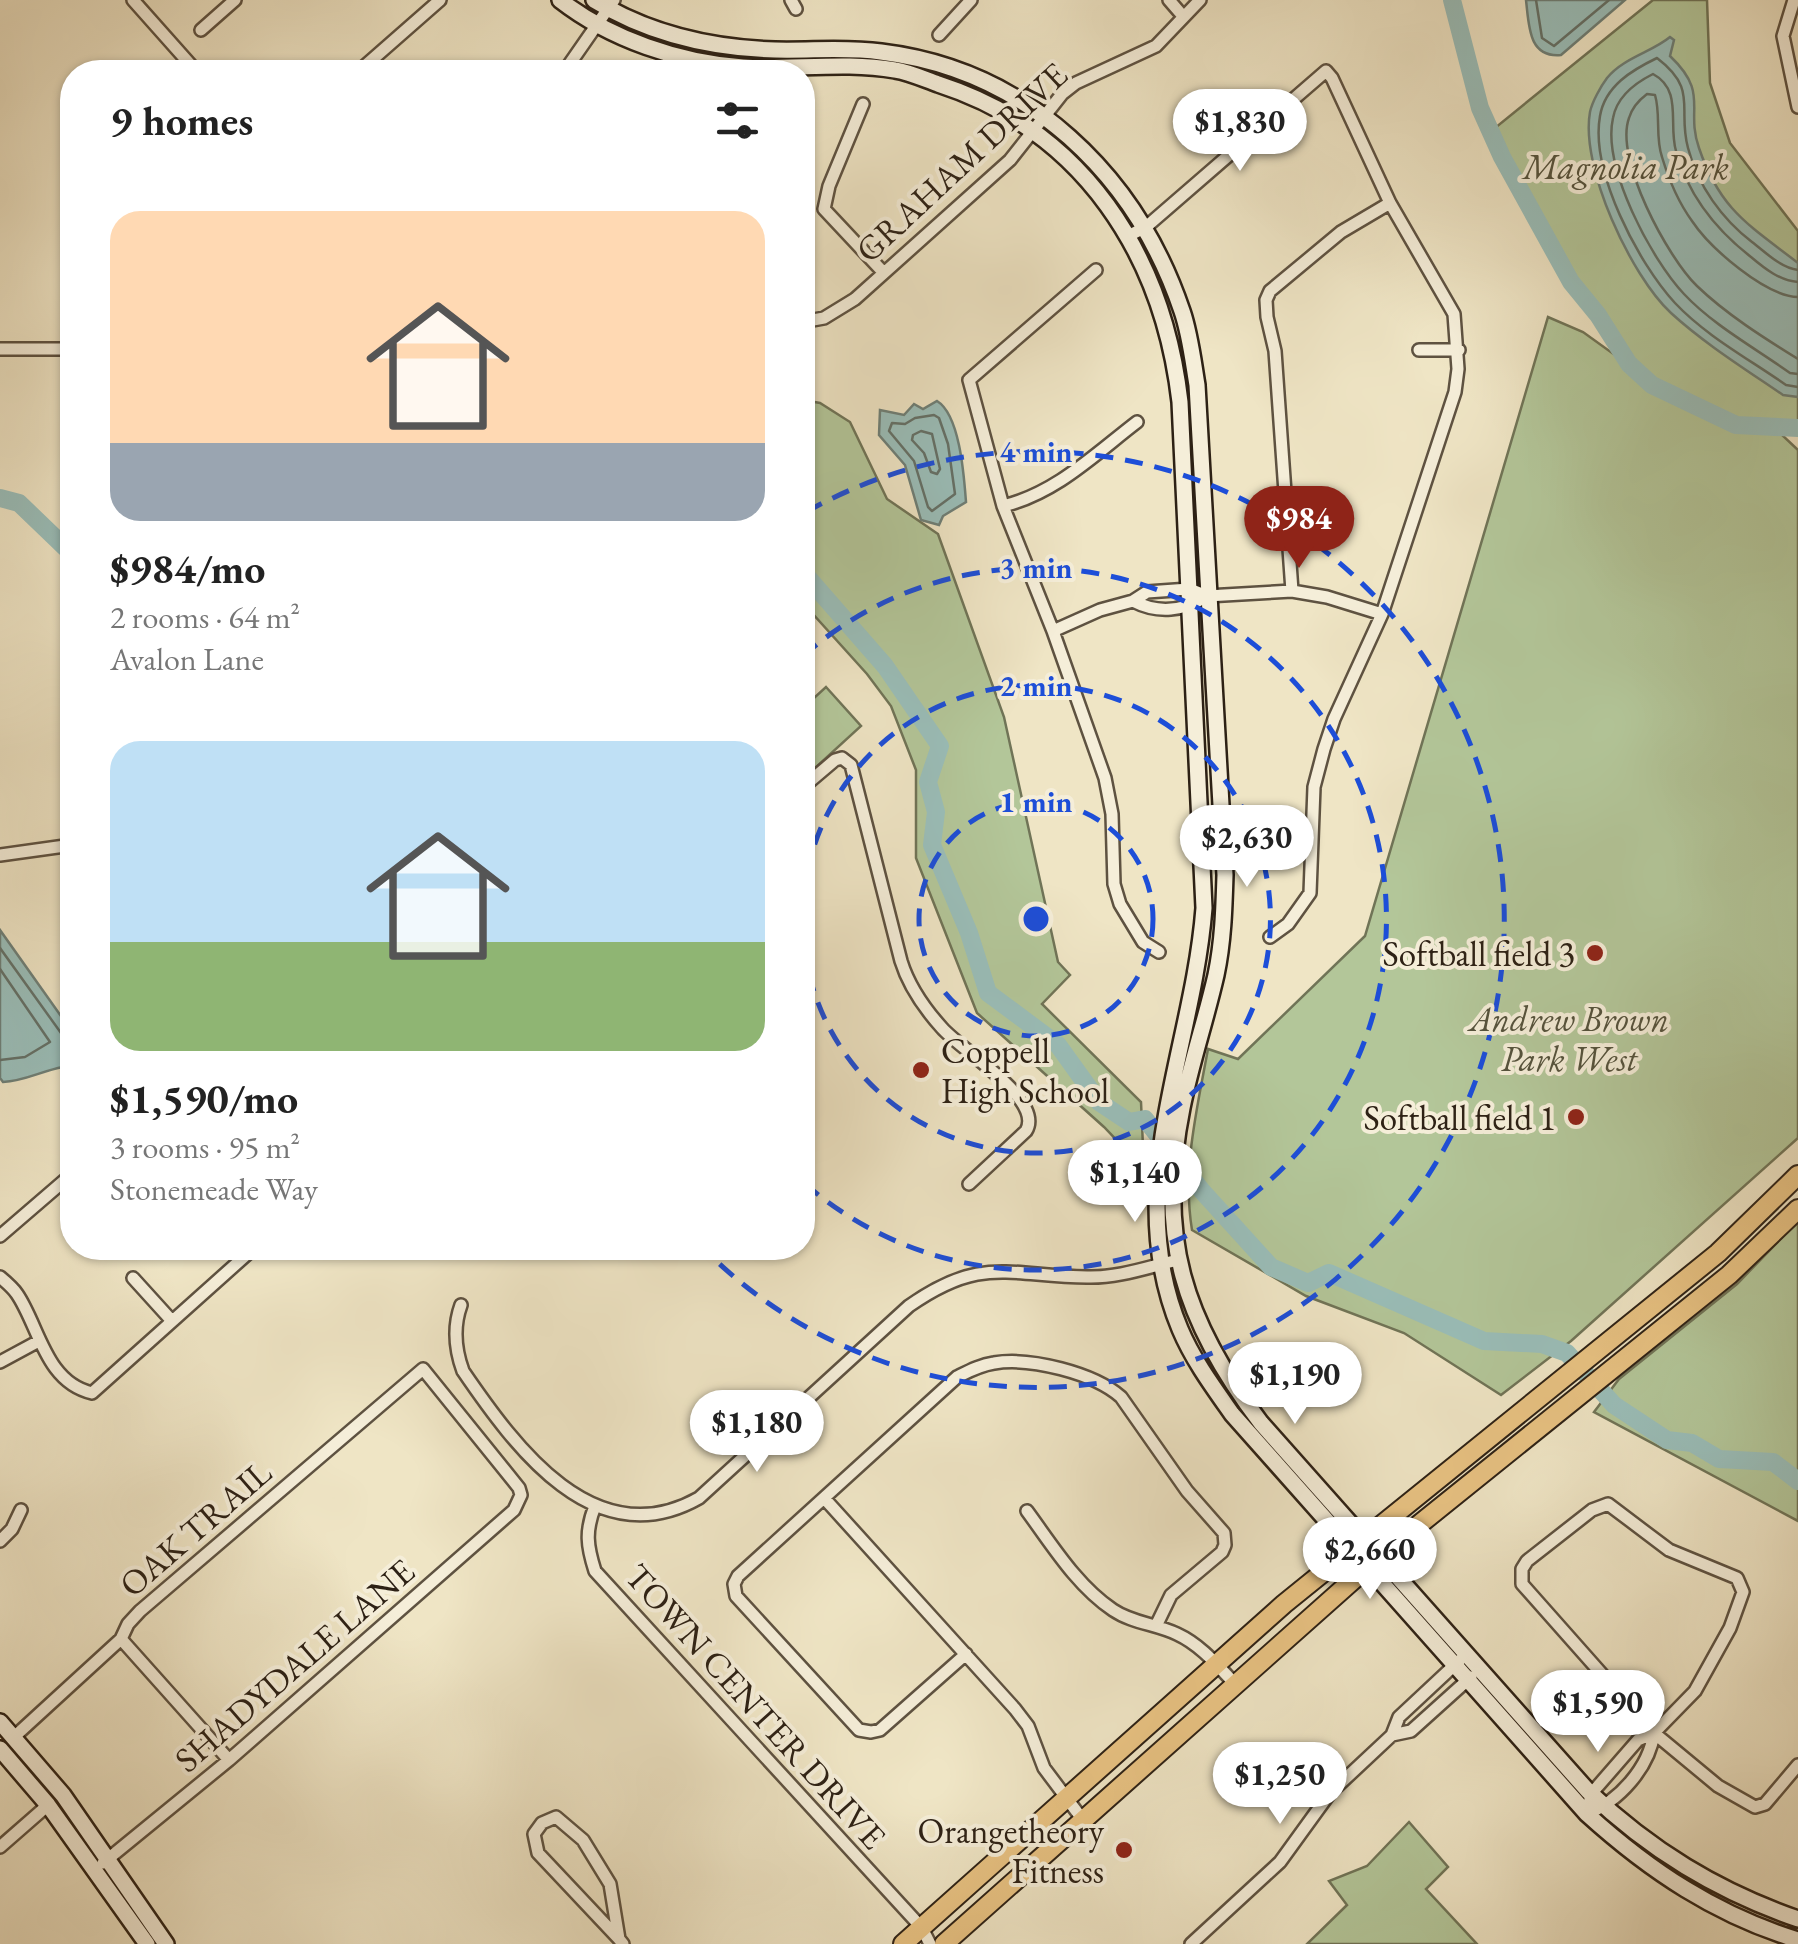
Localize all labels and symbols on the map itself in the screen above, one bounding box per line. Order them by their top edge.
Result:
street label: GRAHAM DRIVE [846,52,1076,272]
pin: $1,830 [1159,89,1321,174]
park label: Magnolia Park [1521,144,1729,190]
text: 4 min [999,432,1073,471]
pin: $984 [1240,486,1358,571]
text: 3 min [999,548,1073,587]
text: 2 min [999,666,1073,705]
text: 1 min [999,782,1073,821]
pin: $2,630 [1166,805,1328,890]
centre of rings [1018,901,1054,937]
place label: Softball field 3 [1382,931,1575,976]
marker: Softball field 3 [1584,942,1606,964]
park label: Andrew Brown Park West [1466,996,1669,1081]
place label: Coppell High School [941,1028,1109,1113]
marker: Coppell High School [910,1059,932,1081]
place label: Softball field 1 [1363,1095,1556,1140]
marker: Softball field 1 [1565,1106,1587,1128]
pin: $1,140 [1054,1140,1216,1225]
pin: $1,190 [1214,1342,1376,1427]
pin: $1,180 [676,1390,838,1475]
street label: OAK TRAIL [110,1449,281,1606]
pin: $2,660 [1289,1517,1451,1602]
street label: SHADYDALE LANE [165,1548,423,1782]
street label: TOWN CENTER DRIVE [616,1554,896,1858]
pin: $1,590 [1517,1670,1679,1755]
pin: $1,250 [1199,1742,1361,1827]
place label: Orangetheory Fitness [918,1808,1105,1893]
marker: Orangetheory Fitness [1113,1839,1135,1861]

